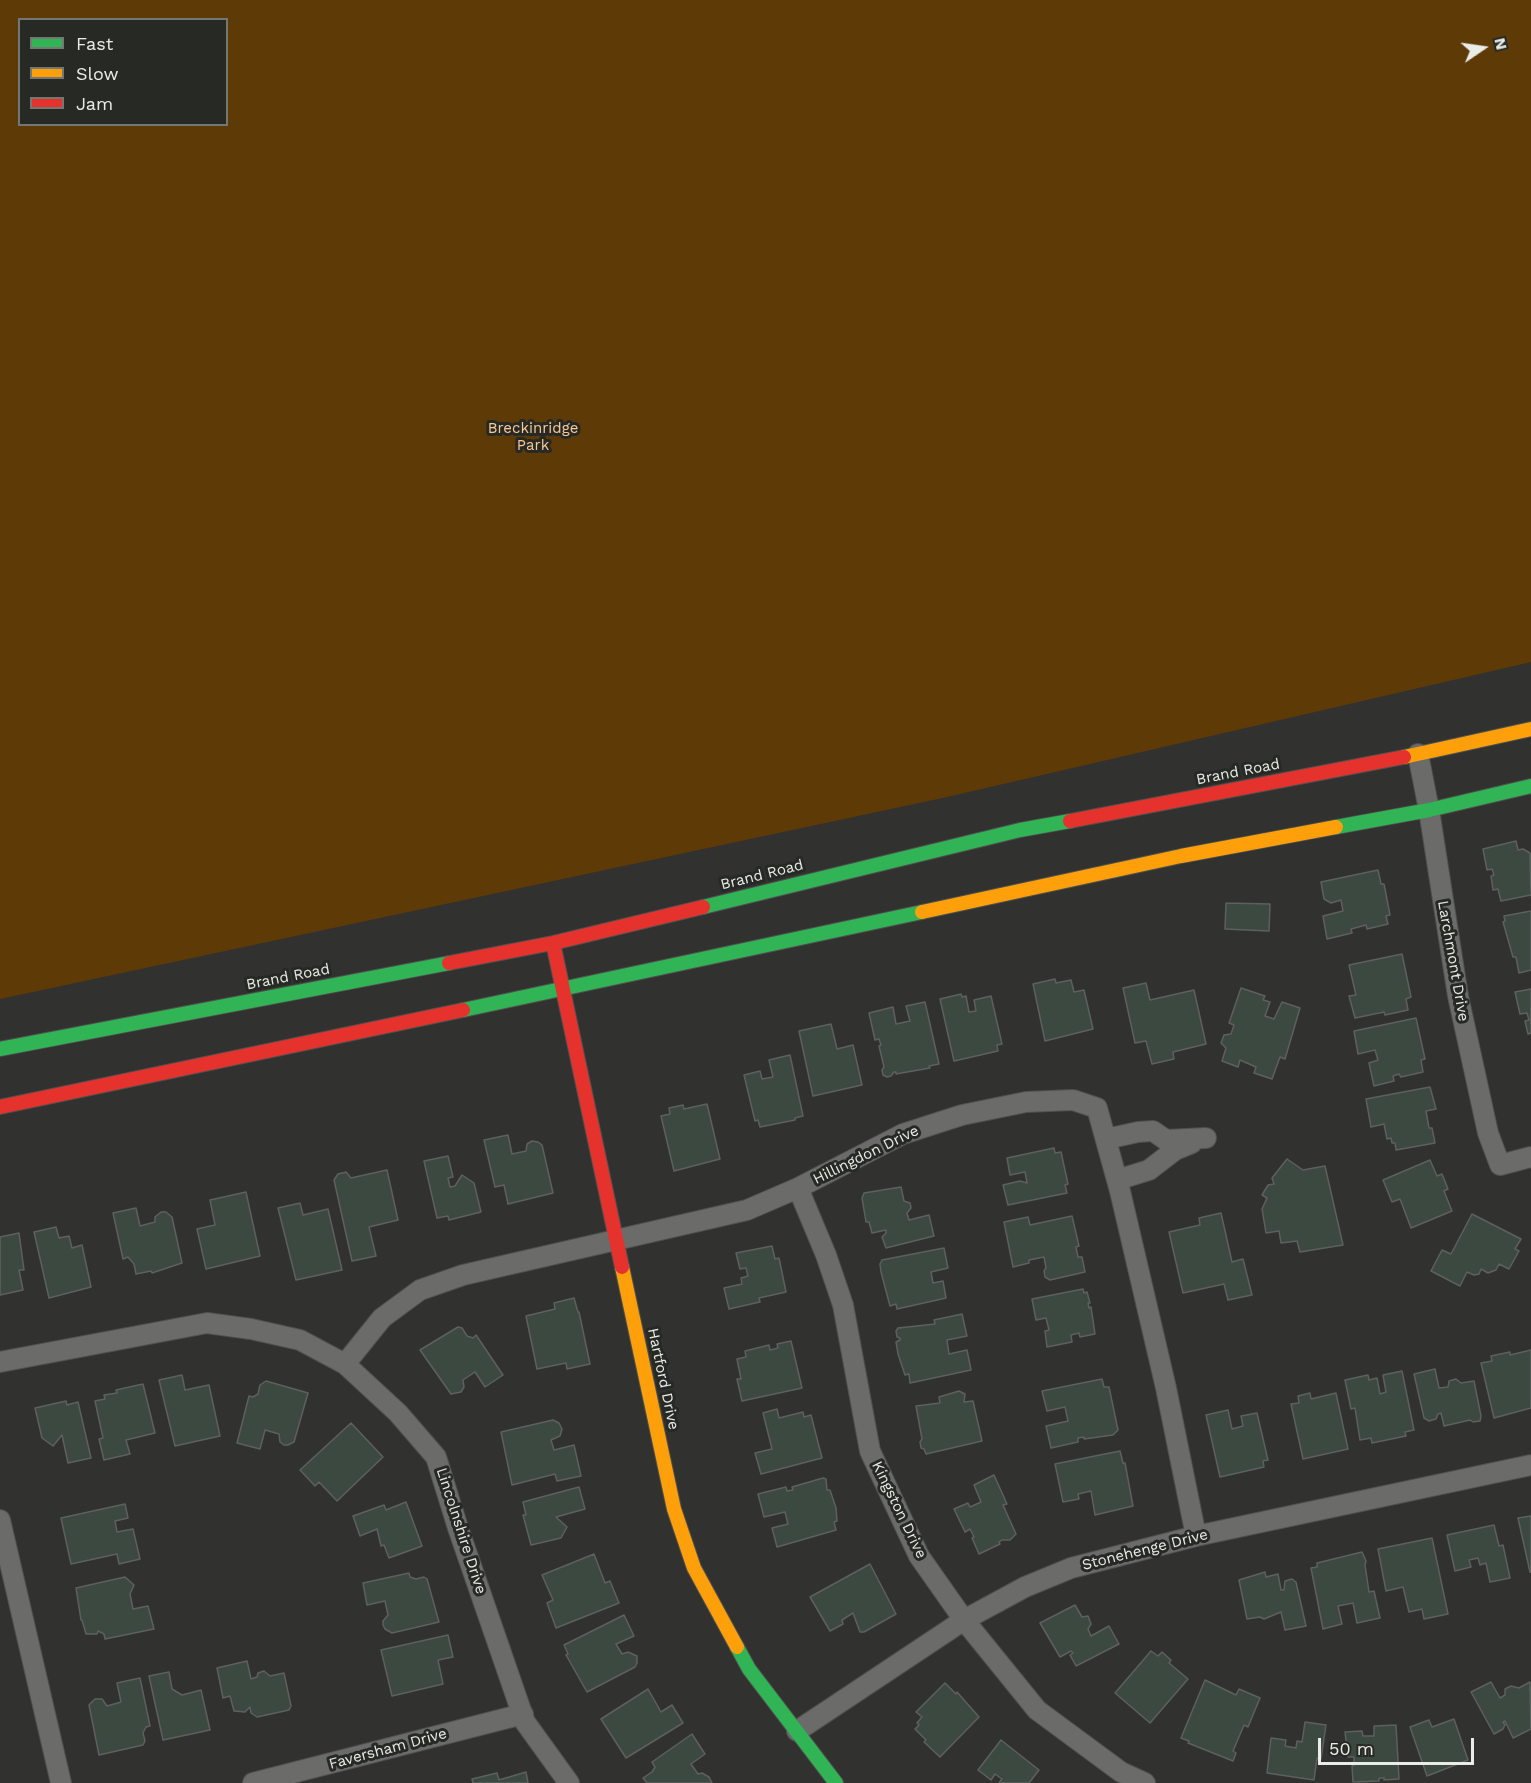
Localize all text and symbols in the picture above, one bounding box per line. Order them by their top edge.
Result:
legend [18,18,228,126]
north arrow [1453,18,1513,78]
text: Fast [76,33,113,54]
text: N [1490,36,1512,52]
text: Slow [76,63,119,84]
text: Jam [76,93,113,114]
park label: Breckinridge Park [488,420,578,455]
street label: Brand Road [1195,755,1281,789]
street label: Brand Road [719,856,805,894]
street label: Larchmont Drive [1434,899,1472,1023]
street label: Brand Road [245,960,331,994]
street label: Hillingdon Drive [810,1122,922,1188]
street label: Hartford Drive [643,1327,683,1431]
street label: Kingston Drive [868,1458,930,1562]
street label: Lincolnshire Drive [432,1466,490,1596]
street label: Stonehenge Drive [1080,1526,1210,1574]
street label: Faversham Drive [327,1725,449,1773]
scale bar [1321,1726,1477,1764]
text: 50 m [1329,1738,1374,1759]

